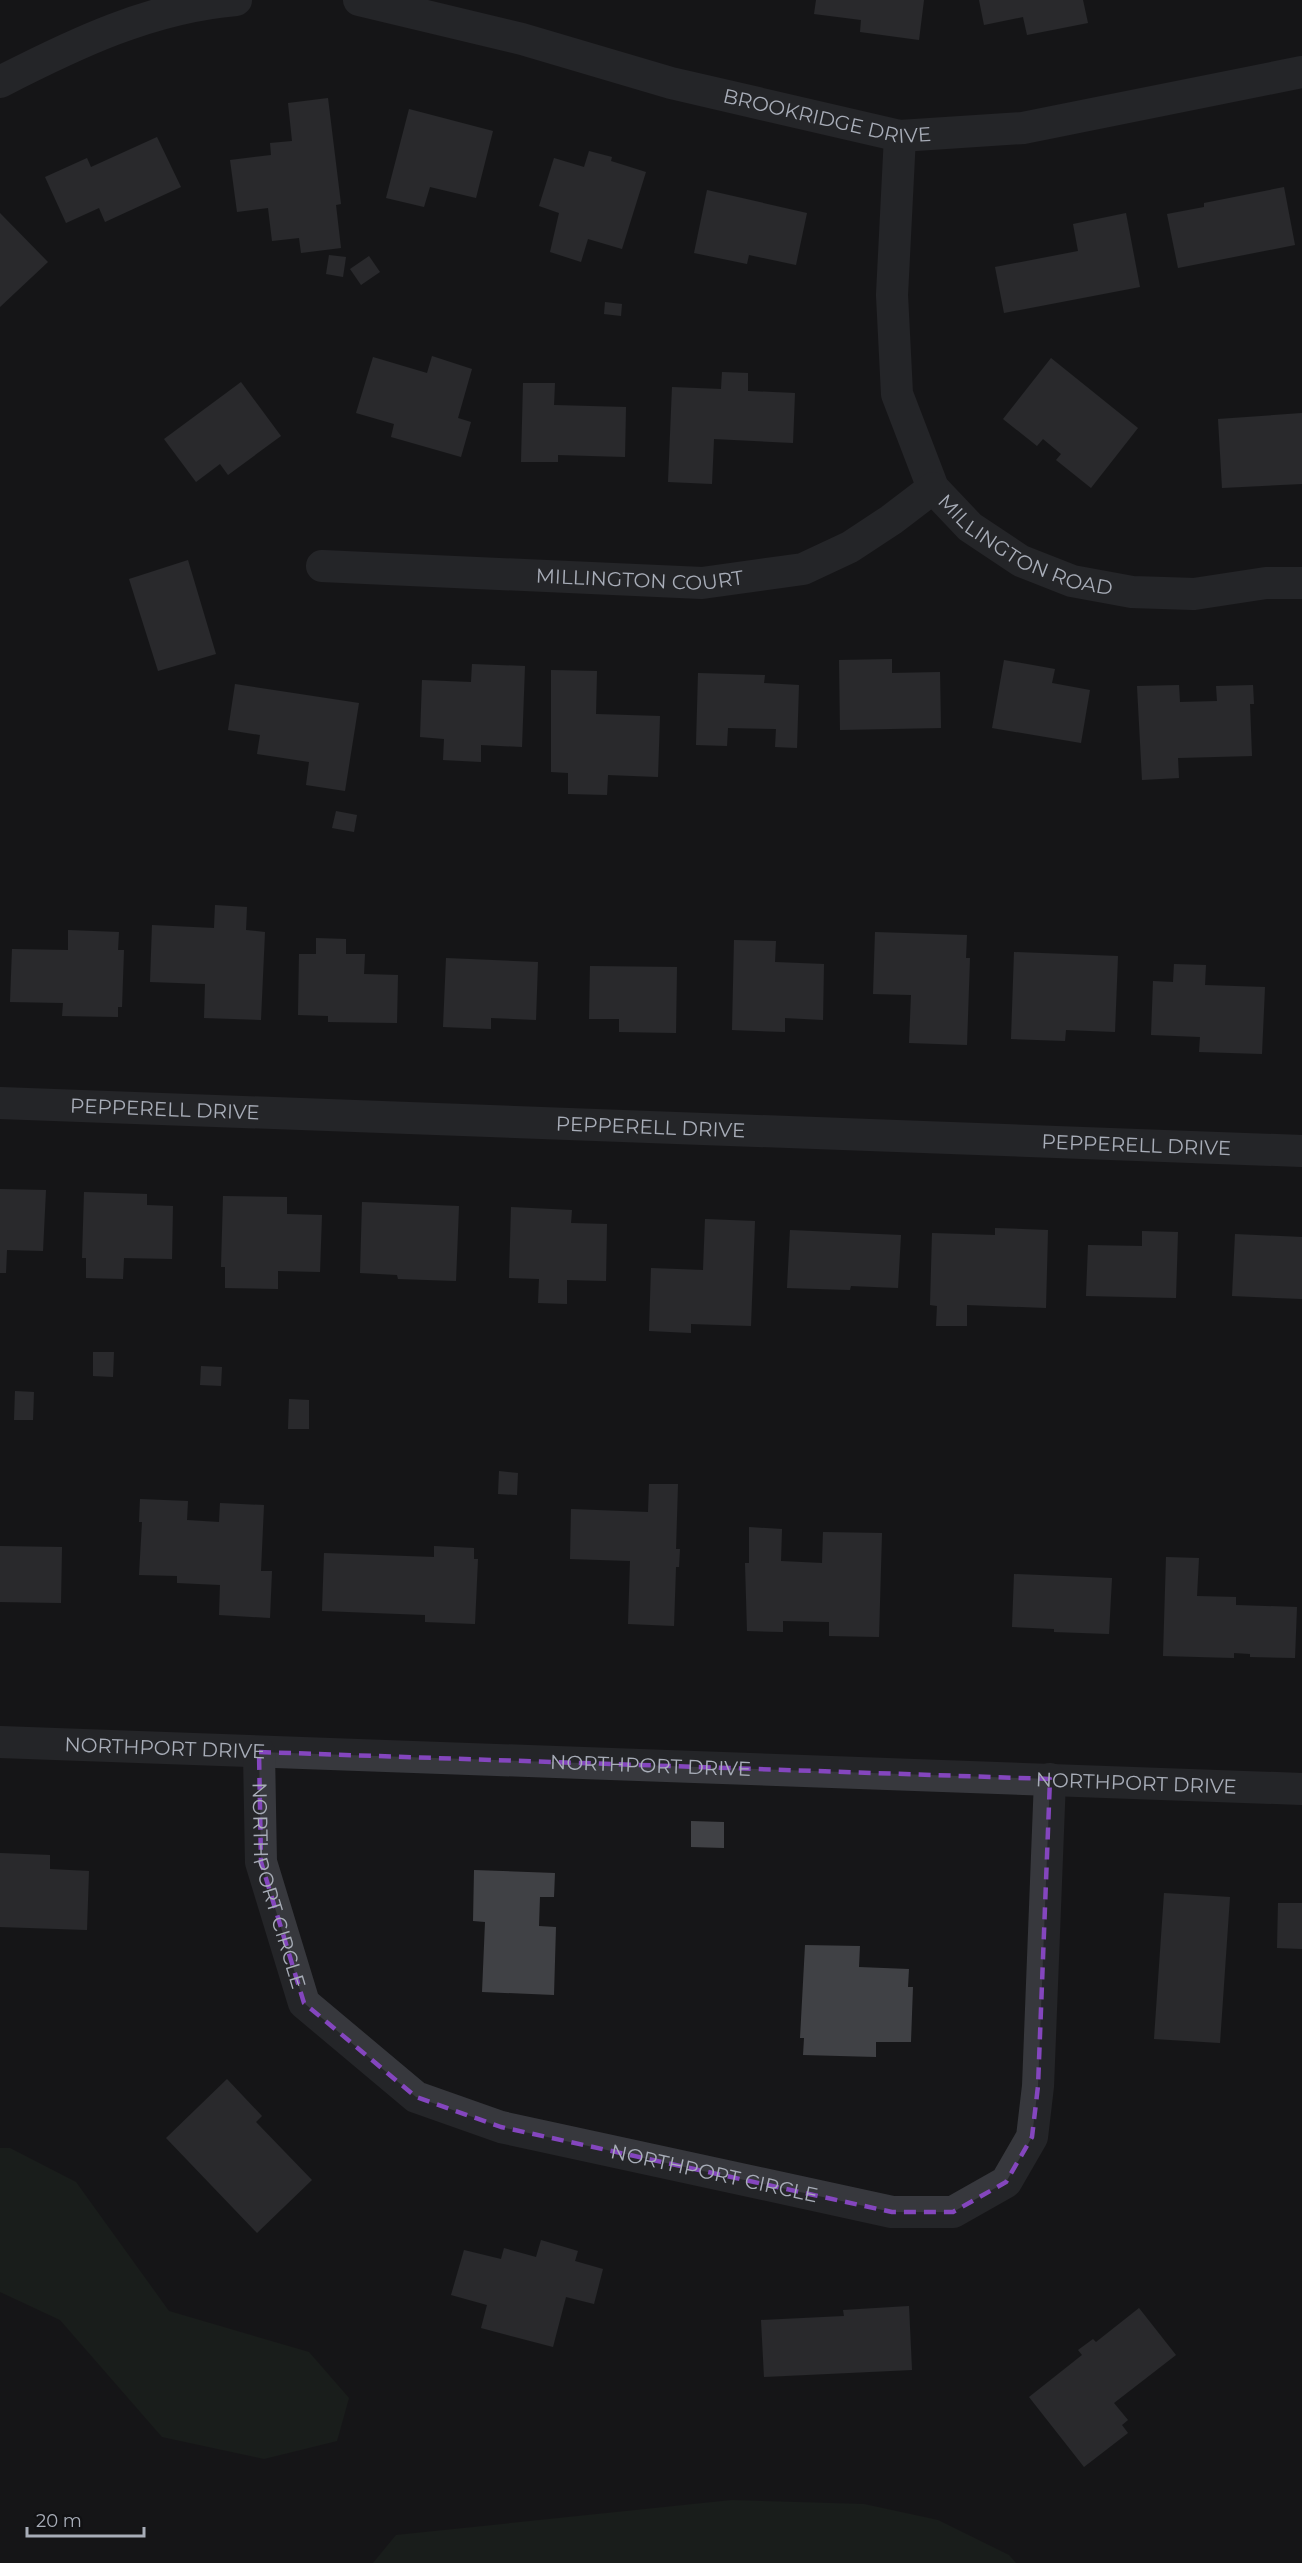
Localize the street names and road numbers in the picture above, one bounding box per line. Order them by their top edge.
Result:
street label: BROOKRIDGE DRIVE [721,83,932,148]
street label: MILLINGTON ROAD [933,489,1115,600]
street label: MILLINGTON COURT [535,564,745,595]
street label: PEPPERELL DRIVE [70,1094,260,1125]
street label: PEPPERELL DRIVE [555,1111,746,1142]
street label: PEPPERELL DRIVE [1041,1129,1231,1160]
street label: NORTHPORT DRIVE [64,1732,266,1764]
street label: NORTHPORT DRIVE [550,1750,751,1781]
street label: NORTHPORT DRIVE [1035,1767,1237,1799]
street label: NORTHPORT CIRCLE [248,1782,311,1991]
street label: NORTHPORT CIRCLE [608,2139,820,2208]

